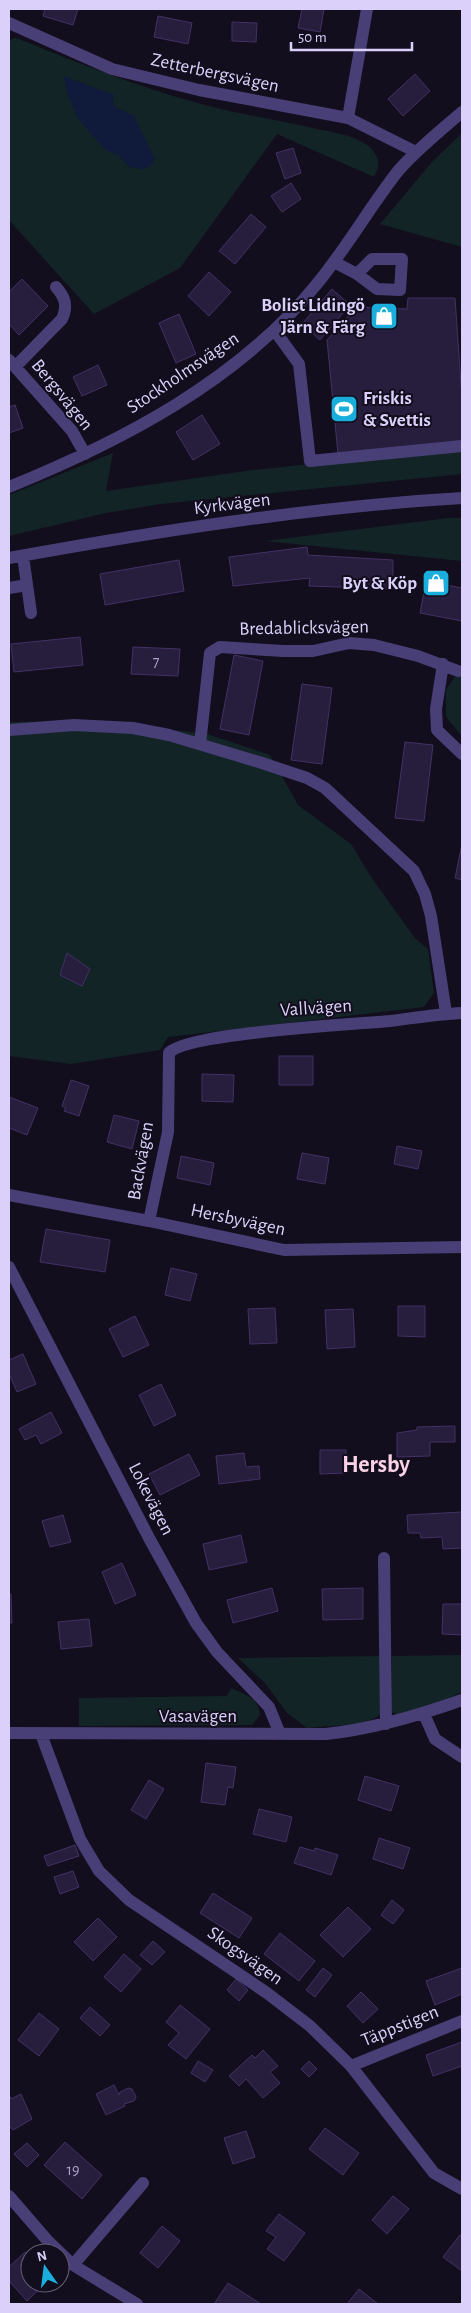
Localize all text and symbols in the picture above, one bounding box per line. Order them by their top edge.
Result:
scale bar [291,20,412,52]
text: 50 m [298,30,327,45]
street label: Zetterbergsvägen [149,50,281,96]
place label: Bolist Lidingö Järn & Färg [261,296,365,337]
shop icon: Bolist Lidingö Järn & Färg [369,301,399,331]
street label: Stockholmsvägen [124,329,242,417]
street label: Bergsvägen [28,356,96,434]
place label: Friskis & Svettis [363,389,431,430]
sports icon: Friskis & Svettis [329,394,359,424]
street label: Kyrkvägen [193,490,271,518]
shop icon: Byt & Köp [421,568,451,598]
place label: Byt & Köp [342,574,417,593]
street label: Bredablicksvägen [239,617,369,639]
house number: 7 [153,654,160,670]
street label: Vallvägen [279,996,353,1020]
street label: Backvägen [125,1120,157,1202]
street label: Hersbyvägen [189,1201,287,1239]
district label: Hersby [342,1453,410,1477]
street label: Lokevägen [125,1460,177,1538]
street label: Vasavägen [159,1707,237,1726]
street label: Skogsvägen [204,1923,286,1989]
street label: Täppstigen [359,2002,441,2050]
house number: 19 [66,2162,80,2178]
north arrow [20,2243,70,2293]
text: N [36,2248,49,2264]

